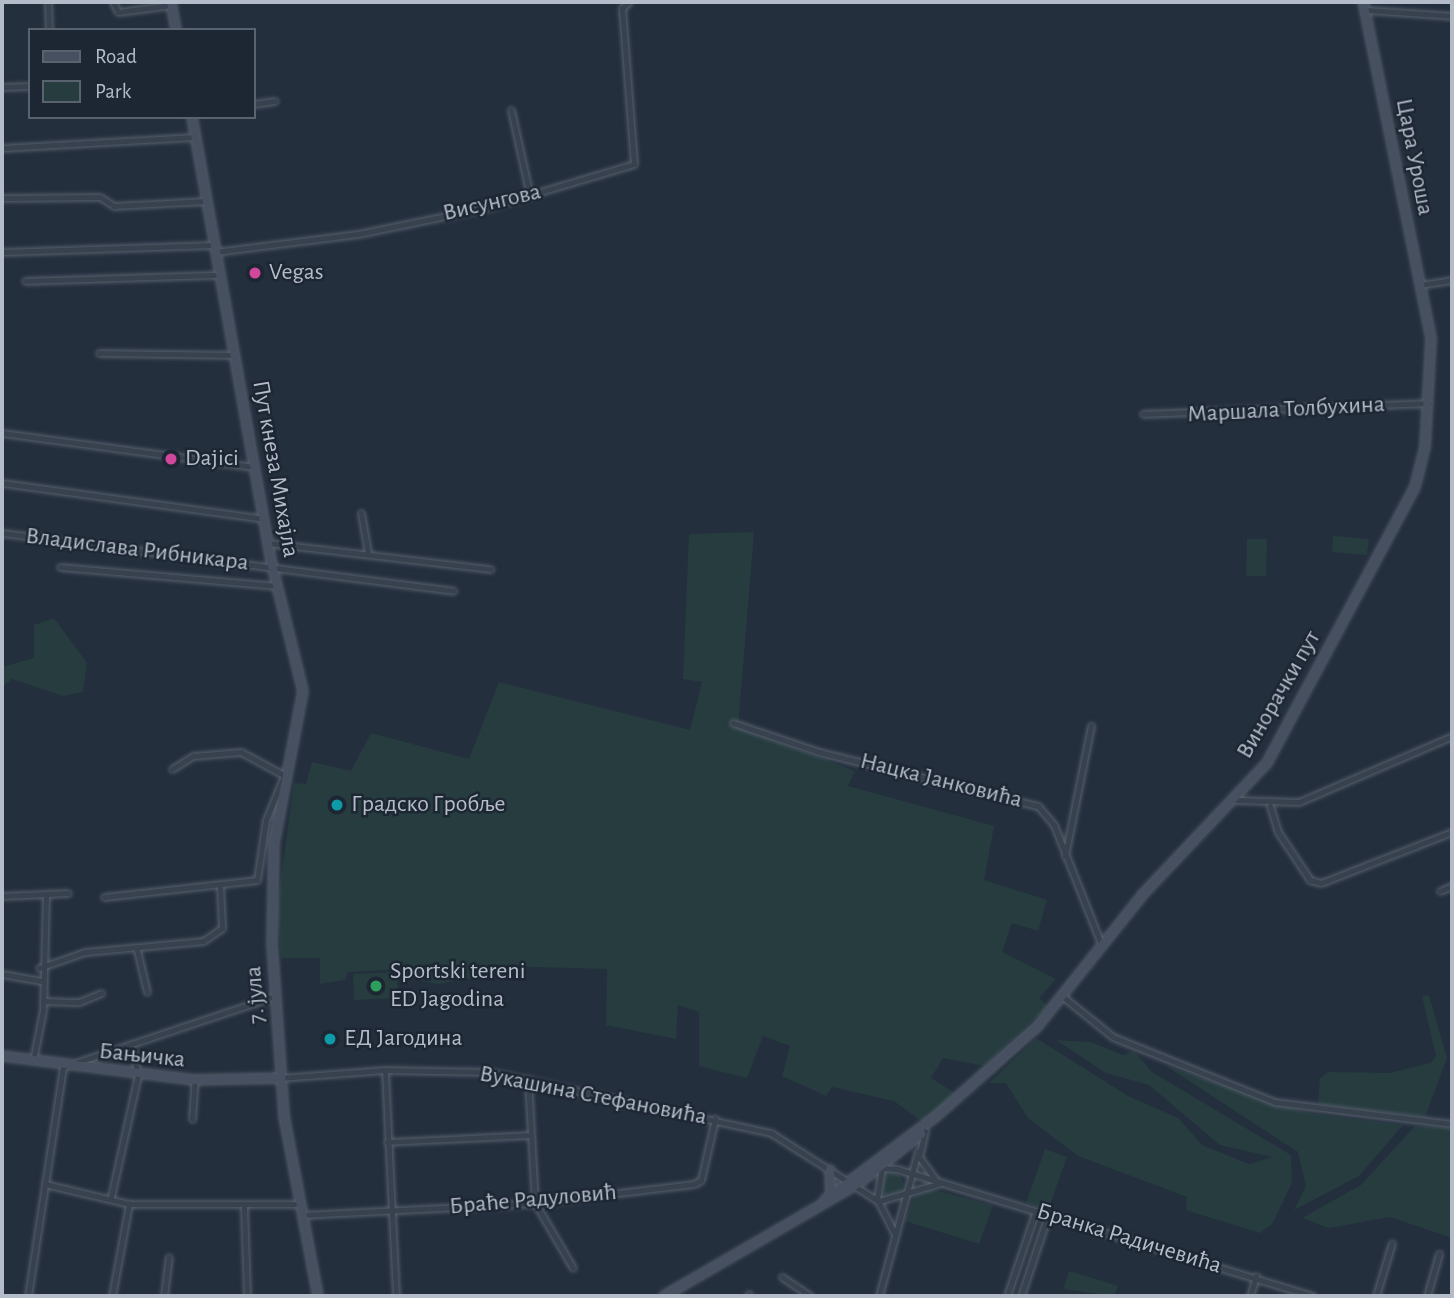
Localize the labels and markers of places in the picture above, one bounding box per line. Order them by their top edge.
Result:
place label: Vegas [269,259,324,287]
marker: Vegas [247,265,263,281]
place label: Dajici [185,445,239,473]
marker: Dajici [163,451,179,467]
place label: Градско Гробље [351,791,506,819]
marker: Градско Гробље [329,797,345,813]
place label: Sportski tereni ED Jagodina [390,958,525,1014]
marker: Sportski tereni ED Jagodina [368,978,384,994]
place label: ЕД Јагодина [344,1025,462,1053]
marker: ЕД Јагодина [322,1031,338,1047]

